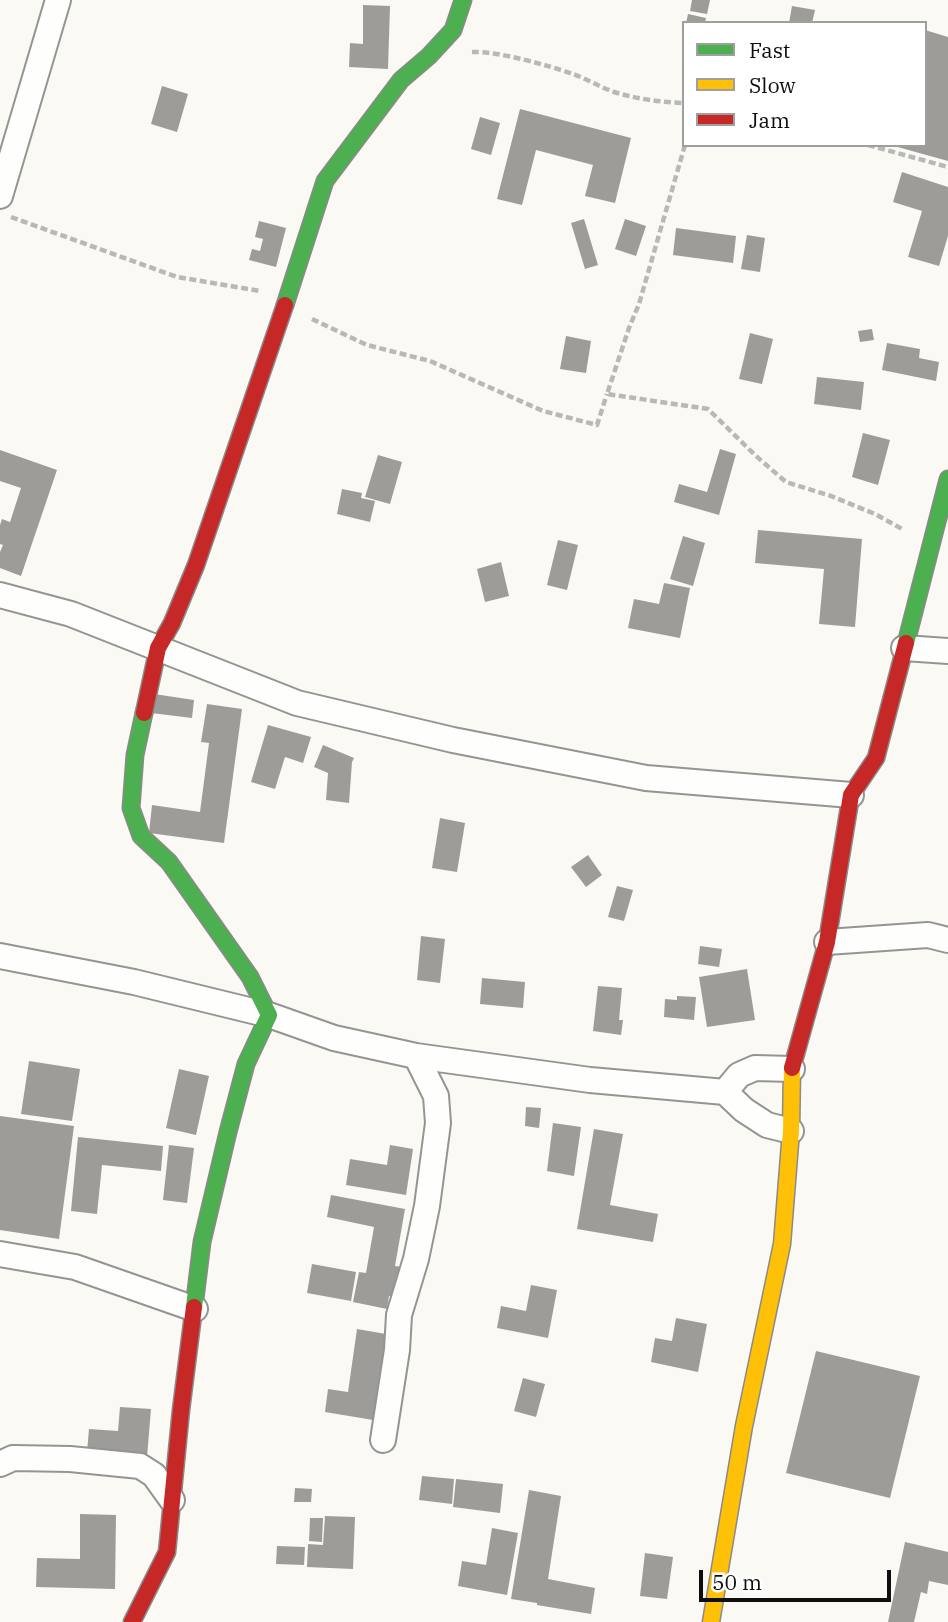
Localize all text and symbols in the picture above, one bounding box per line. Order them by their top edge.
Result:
legend [682,21,927,147]
text: Fast [749,36,790,64]
text: Slow [749,71,796,99]
text: Jam [749,106,790,134]
scale bar [703,1556,895,1600]
text: 50 m [712,1568,762,1596]

